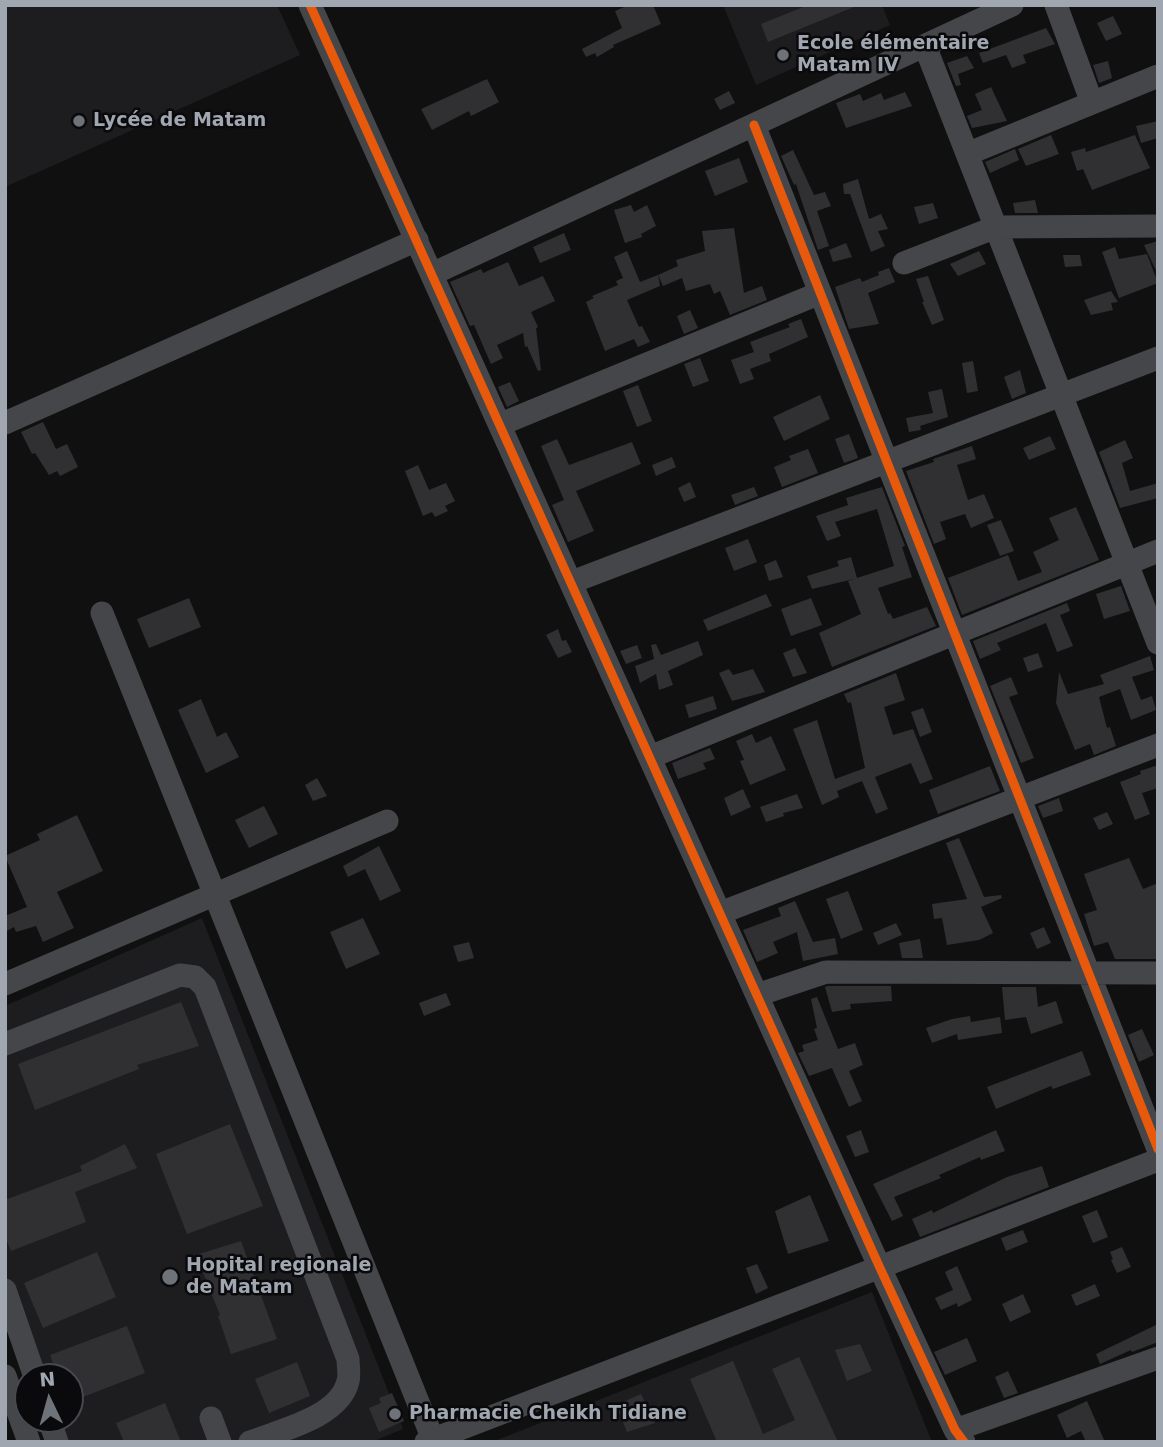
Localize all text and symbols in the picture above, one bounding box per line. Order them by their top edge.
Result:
place label: Ecole élémentaire Matam IV [797,33,989,77]
marker: Ecole élémentaire Matam IV [775,47,791,63]
place label: Lycée de Matam [93,110,266,132]
marker: Lycée de Matam [71,113,87,129]
place label: Hopital regionale de Matam [186,1255,371,1299]
marker: Hopital regionale de Matam [160,1267,180,1287]
north arrow [14,1363,84,1433]
text: N [38,1367,56,1391]
place label: Pharmacie Cheikh Tidiane [409,1403,687,1425]
marker: Pharmacie Cheikh Tidiane [387,1406,403,1422]

